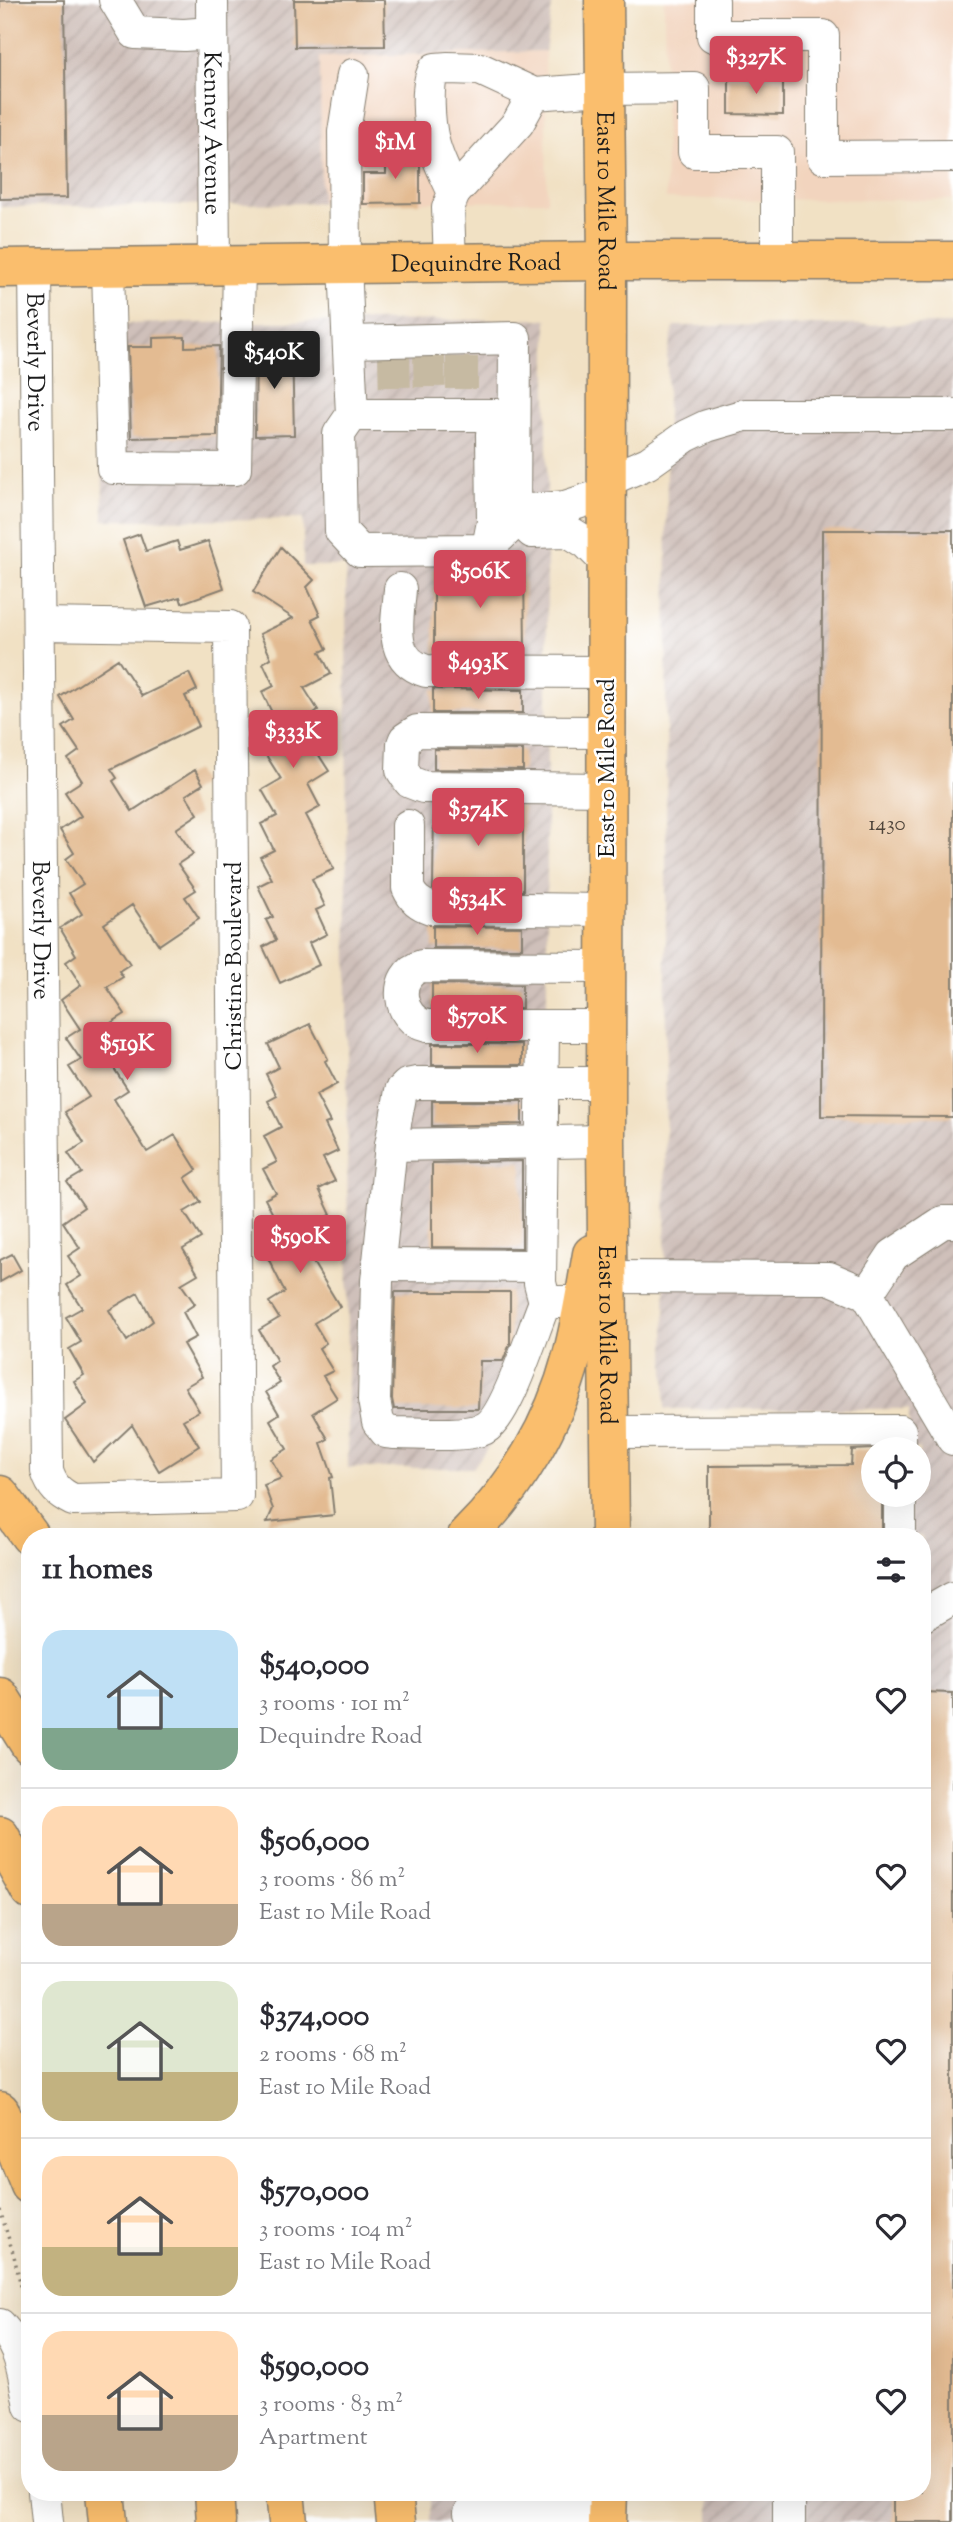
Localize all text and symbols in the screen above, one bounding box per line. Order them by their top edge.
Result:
pin: $327K [707,36,805,96]
text: $327K [726,42,786,75]
street label: Kenney Avenue [193,51,229,215]
street label: East 10 Mile Road [586,111,622,291]
pin: $1M [361,122,429,181]
text: $1M [374,127,416,160]
street label: Dequindre Road [390,247,562,282]
street label: Beverly Drive [16,292,52,432]
pin: $540K [225,332,323,391]
text: $540K [244,337,304,370]
pin: $506K [431,550,529,610]
text: $506K [450,556,510,589]
pin: $493K [429,642,527,701]
text: $493K [448,647,508,680]
street label: East 10 Mile Road [591,678,625,858]
pin: $333K [244,710,342,770]
text: $333K [265,716,321,749]
pin: $374K [429,788,527,848]
text: $374K [448,794,508,827]
house number: 1430 [868,810,906,840]
street label: Beverly Drive [22,860,57,1000]
street label: Christine Boulevard [218,861,252,1070]
pin: $534K [428,878,526,937]
text: $534K [448,883,506,916]
pin: $570K [428,996,526,1055]
text: $570K [447,1001,507,1034]
pin: $519K [78,1023,176,1082]
text: $519K [99,1028,155,1061]
pin: $590K [251,1216,349,1275]
text: $590K [270,1221,330,1254]
street label: East 10 Mile Road [588,1245,624,1425]
map controls [861,1437,931,1507]
button: locate [861,1437,931,1507]
text: 11 homes [42,1549,153,1592]
icon: filters [872,1551,910,1589]
text: $540,000 [259,1645,369,1688]
icon: home [98,1658,182,1742]
icon: heart [872,1681,910,1719]
text: 3 rooms · 101 m² [259,1688,410,1721]
text: Dequindre Road [259,1721,422,1754]
text: $506,000 [259,1821,370,1864]
icon: home [98,1834,182,1918]
icon: heart [872,1857,910,1895]
text: 3 rooms · 86 m² [259,1864,405,1897]
text: East 10 Mile Road [259,1897,431,1930]
text: $374,000 [259,1996,369,2039]
icon: home [98,2009,182,2093]
icon: heart [872,2032,910,2070]
text: 2 rooms · 68 m² [259,2039,407,2072]
text: East 10 Mile Road [259,2072,431,2105]
text: $570,000 [259,2171,369,2214]
icon: home [98,2184,182,2268]
icon: heart [872,2207,910,2245]
text: 3 rooms · 104 m² [259,2214,413,2247]
text: East 10 Mile Road [259,2247,431,2280]
text: $590,000 [259,2346,369,2389]
icon: home [98,2359,182,2443]
icon: heart [872,2382,910,2420]
text: 3 rooms · 83 m² [259,2389,403,2422]
text: Apartment [259,2422,368,2455]

